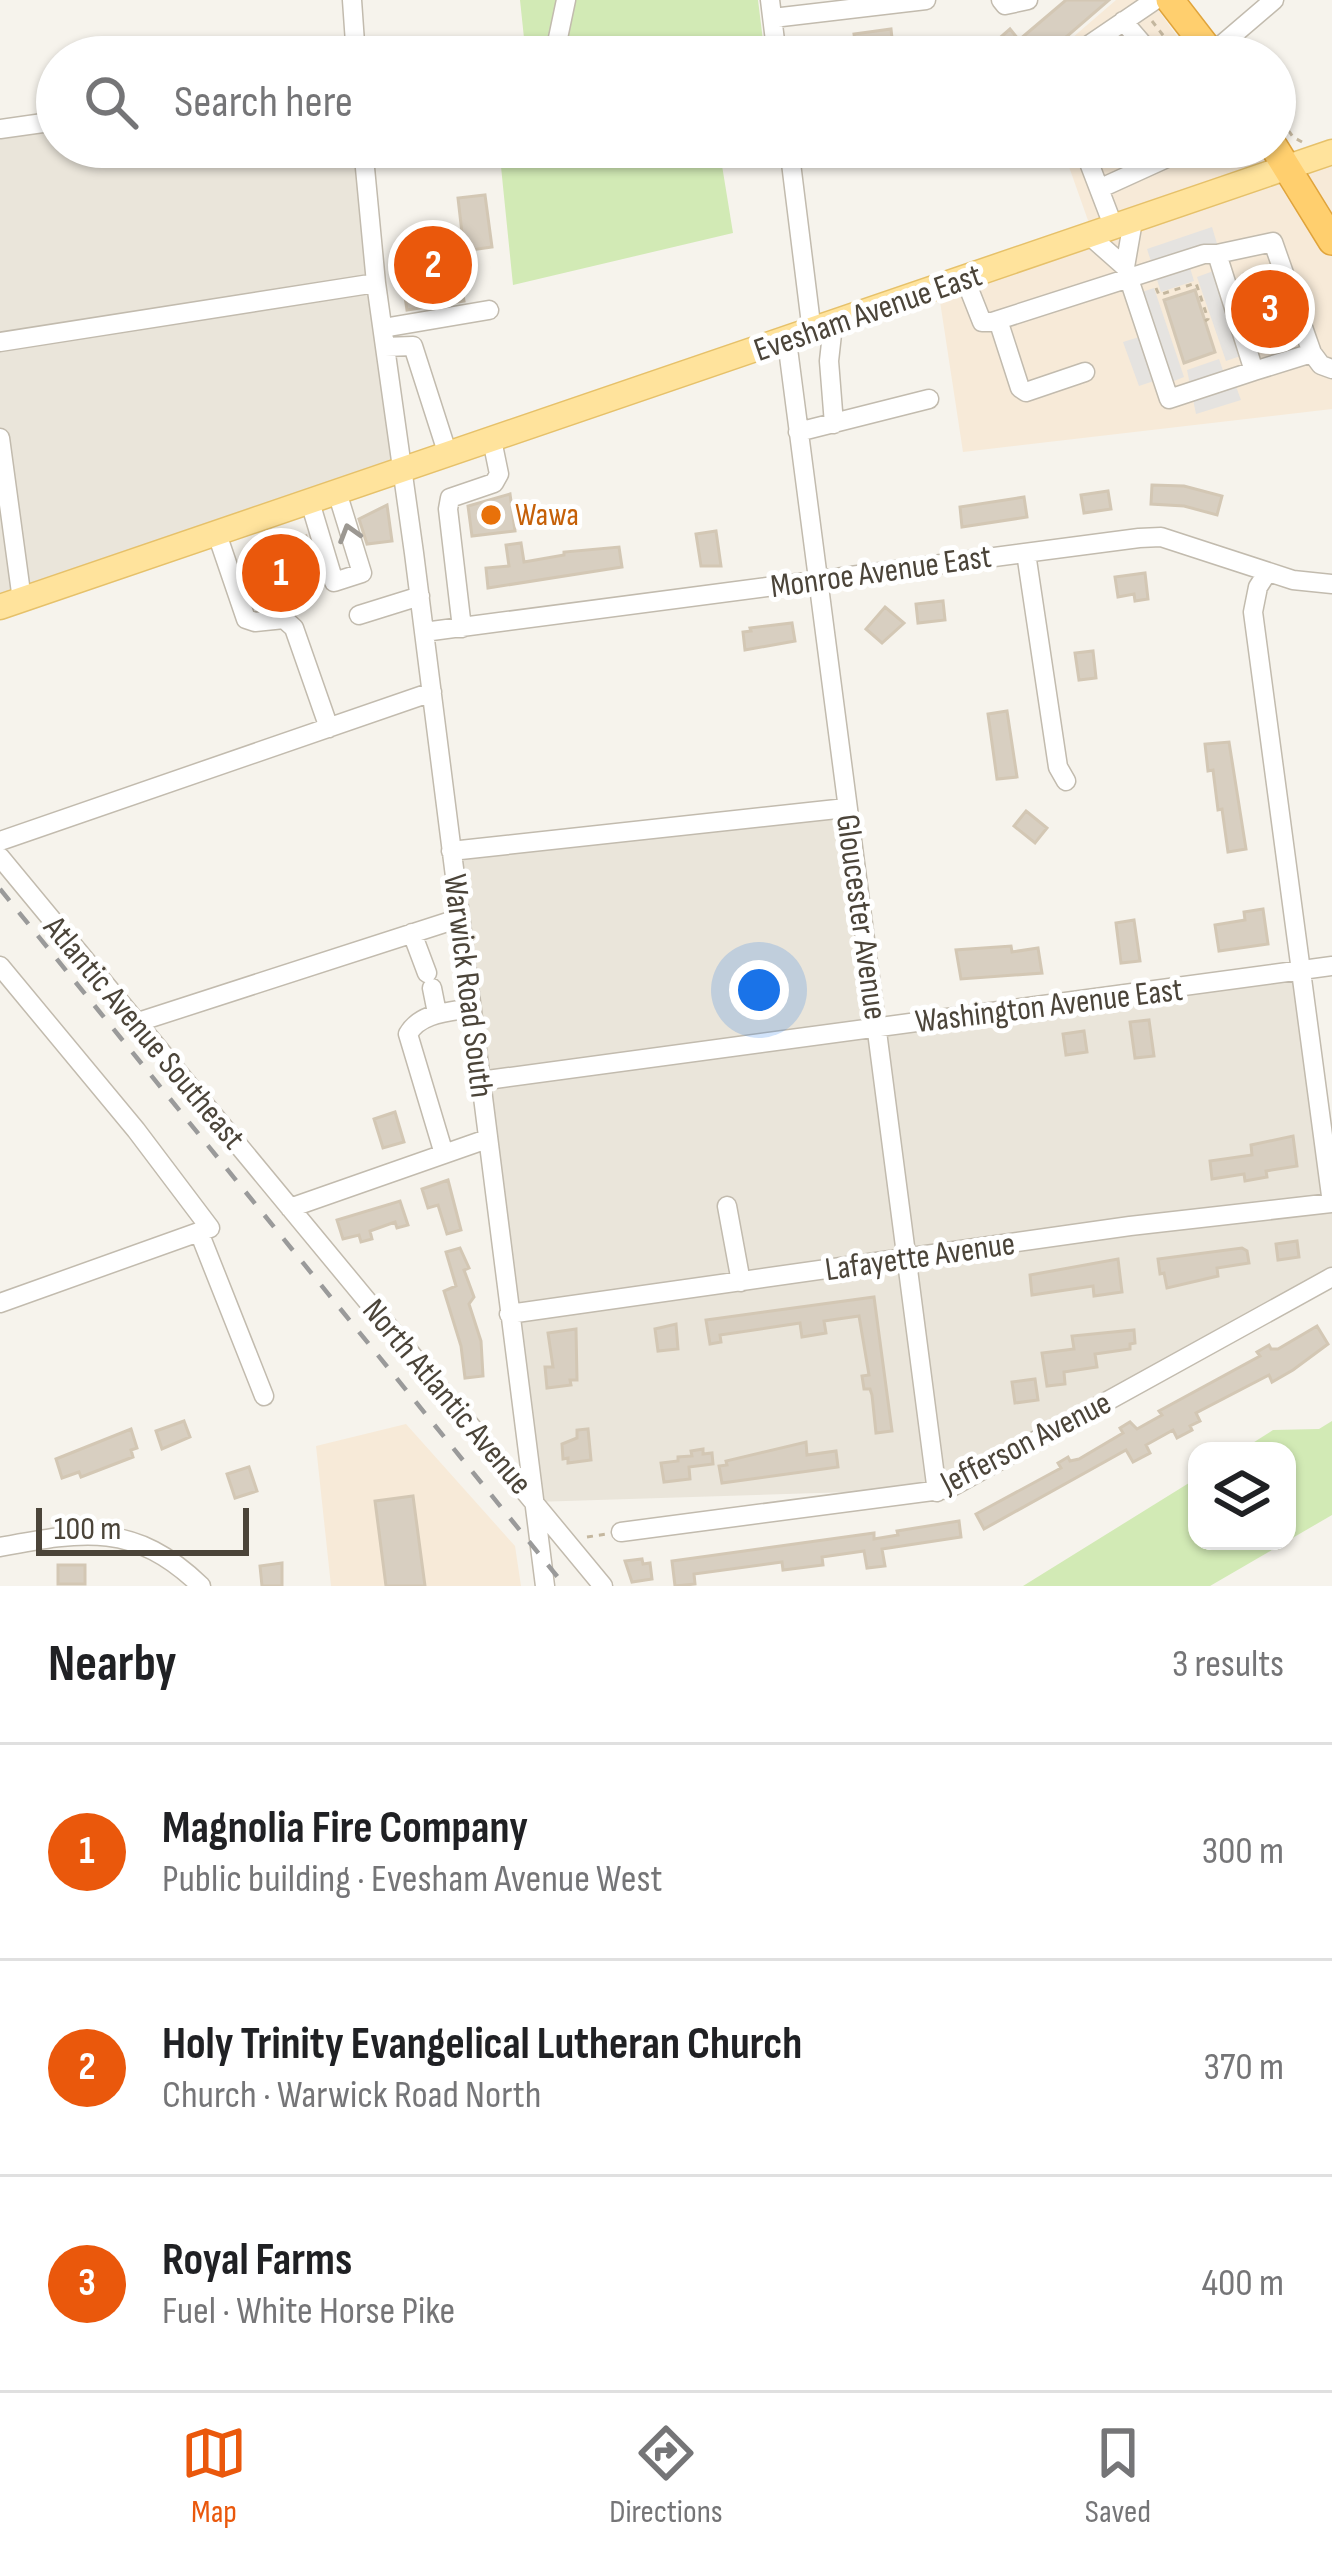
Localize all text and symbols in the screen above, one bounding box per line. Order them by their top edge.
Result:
search box [36,36,1296,168]
icon: search [78,69,144,135]
text: Search here [174,75,353,130]
pin: 2 [394,220,472,310]
street label: Evesham Avenue East [749,255,987,371]
pin: 3 [1231,264,1309,354]
place label: Wawa [515,495,579,535]
marker: Wawa [478,502,504,528]
one-way arrow [339,523,364,544]
pin: 1 [242,528,320,618]
street label: Monroe Avenue East [768,537,994,607]
street label: Gloucester Avenue [827,812,895,1022]
street label: Warwick Road South [434,872,502,1100]
street label: Atlantic Avenue Southeast [34,908,253,1158]
your location [729,960,789,1020]
street label: Washington Avenue East [913,970,1185,1042]
street label: Lafayette Avenue [823,1224,1017,1290]
street label: North Atlantic Avenue [354,1291,540,1503]
street label: Jefferson Avenue [933,1383,1118,1504]
map controls [1188,1442,1296,1550]
button: layers [1188,1442,1296,1550]
scale bar [36,1502,249,1555]
text: 100 m [54,1509,121,1549]
text: Nearby [48,1634,177,1695]
text: 3 results [1172,1641,1284,1688]
text: Magnolia Fire Company [162,1801,528,1856]
text: 1 [79,1828,95,1875]
text: 300 m [1202,1828,1284,1875]
text: Public building · Evesham Avenue West [162,1856,662,1903]
text: Holy Trinity Evangelical Lutheran Church [162,2017,802,2072]
text: 2 [78,2044,96,2091]
text: 370 m [1204,2044,1284,2091]
text: Church · Warwick Road North [162,2072,541,2119]
text: Royal Farms [162,2233,352,2288]
text: 3 [78,2260,96,2307]
text: 400 m [1202,2260,1284,2307]
text: Fuel · White Horse Pike [162,2288,455,2335]
tab: Map [181,2420,247,2532]
tab: Directions [609,2420,723,2532]
tab: Saved [1085,2420,1151,2532]

